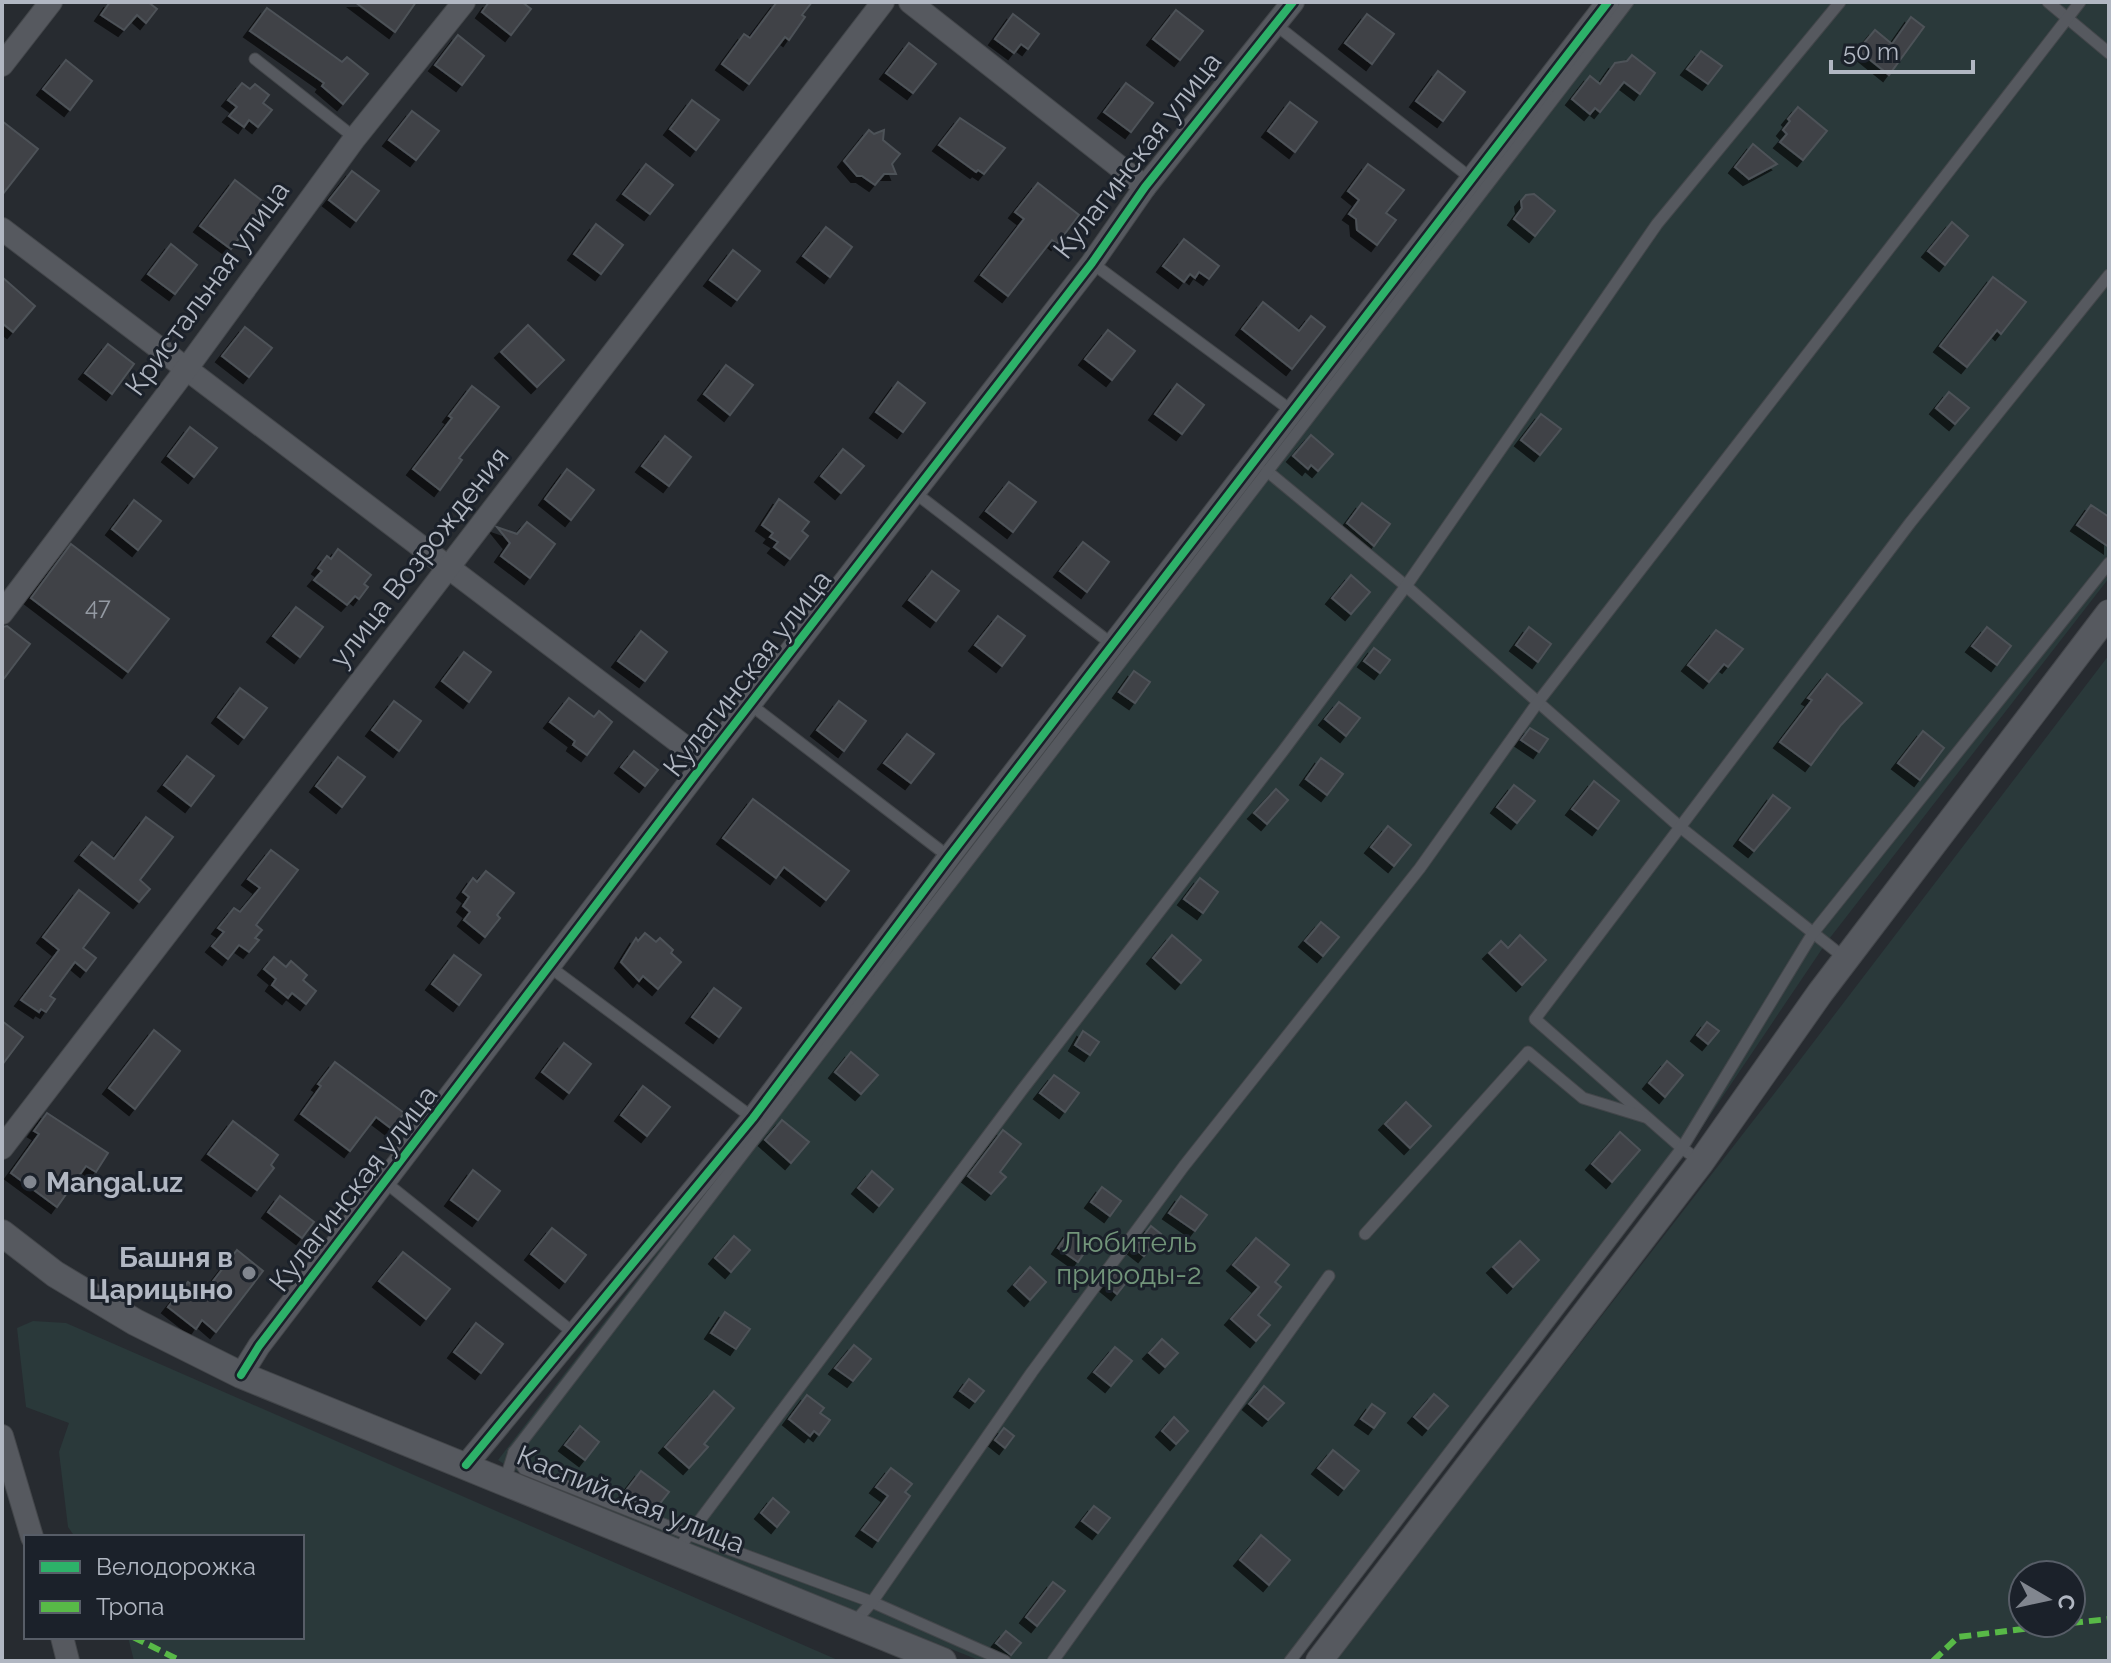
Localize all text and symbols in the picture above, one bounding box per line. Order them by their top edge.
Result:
scale bar [1831,24,1973,74]
text: 50 m [1843,37,1899,66]
street label: Кулагинская улица [1047,46,1228,265]
street label: Кристальная улица [119,175,296,402]
street label: улица Возрождения [323,440,516,674]
street label: Кулагинская улица [657,564,838,783]
house number: 47 [85,592,111,621]
street label: Кулагинская улица [263,1079,444,1298]
place label: Mangal.uz [46,1166,183,1199]
marker: Mangal.uz [21,1173,39,1191]
park label: Любитель природы-2 [1056,1226,1202,1291]
place label: Башня в Царицыно [89,1241,233,1306]
marker: Башня в Царицыно [240,1264,258,1282]
street label: Каспийская улица [512,1439,750,1560]
legend [24,1535,304,1639]
text: Велодорожка [96,1552,256,1581]
north arrow [2007,1559,2087,1639]
text: Тропа [96,1592,164,1621]
text: С [2053,1593,2081,1612]

